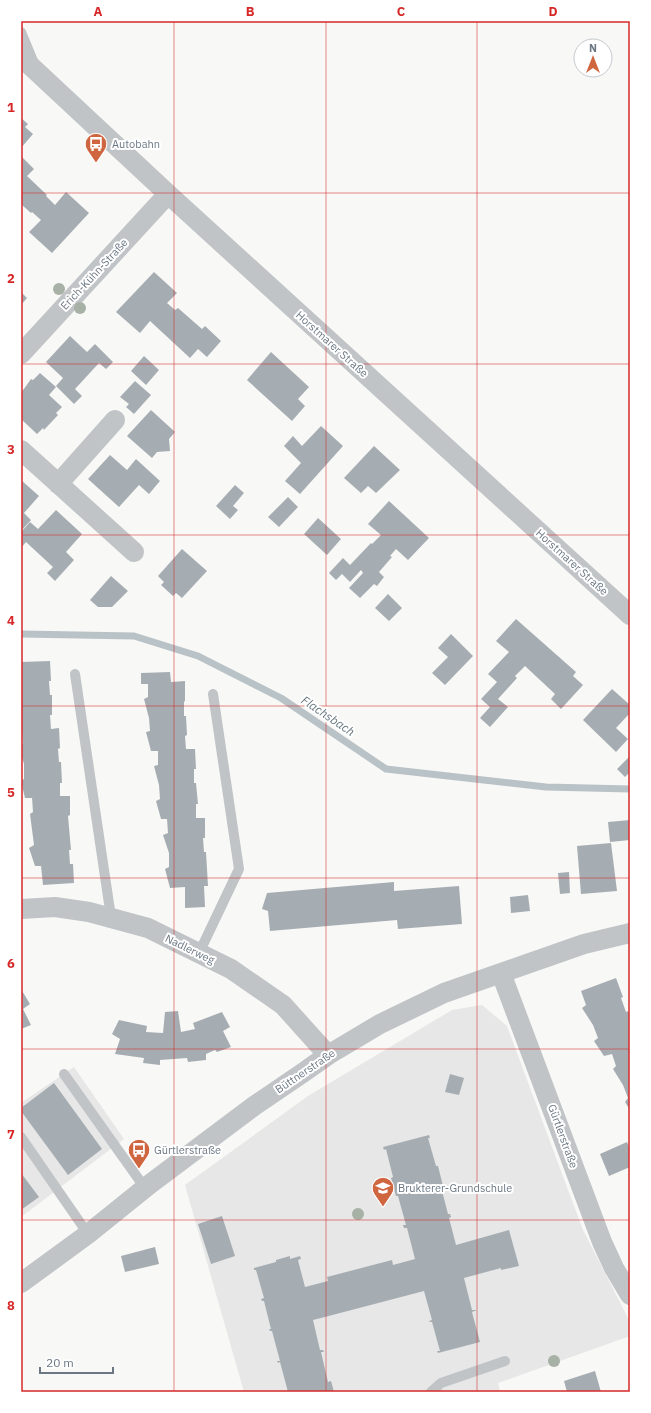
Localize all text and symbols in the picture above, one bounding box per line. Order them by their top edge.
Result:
text: A [94,3,103,20]
text: B [246,3,255,20]
text: C [397,3,406,20]
text: D [548,3,558,20]
north arrow [573,38,613,78]
text: N [589,41,597,55]
text: 1 [7,99,15,116]
bus stop icon: Autobahn [83,131,109,164]
place label: Autobahn [112,137,160,151]
street label: Erich-Kühn-Straße [57,235,131,313]
text: 2 [7,270,15,287]
street label: Horstmarer Straße [293,308,371,380]
text: 3 [7,441,15,458]
street label: Horstmarer Straße [533,526,611,598]
text: 4 [7,612,15,629]
water label: Flachsbach [299,692,358,739]
text: 5 [7,784,15,801]
street label: Nadlerweg [163,931,217,967]
text: 6 [7,955,15,972]
street label: Büttnerstraße [272,1046,338,1096]
street label: Gürtlerstraße [545,1102,581,1170]
text: 7 [7,1126,15,1143]
bus stop icon: Gürtlerstraße [126,1137,152,1170]
place label: Gürtlerstraße [154,1143,221,1157]
school or university icon: Brukterer-Grundschule [370,1175,396,1208]
place label: Brukterer-Grundschule [398,1181,512,1195]
text: 8 [7,1297,15,1314]
scale bar [40,1349,113,1375]
text: 20 m [46,1355,74,1370]

